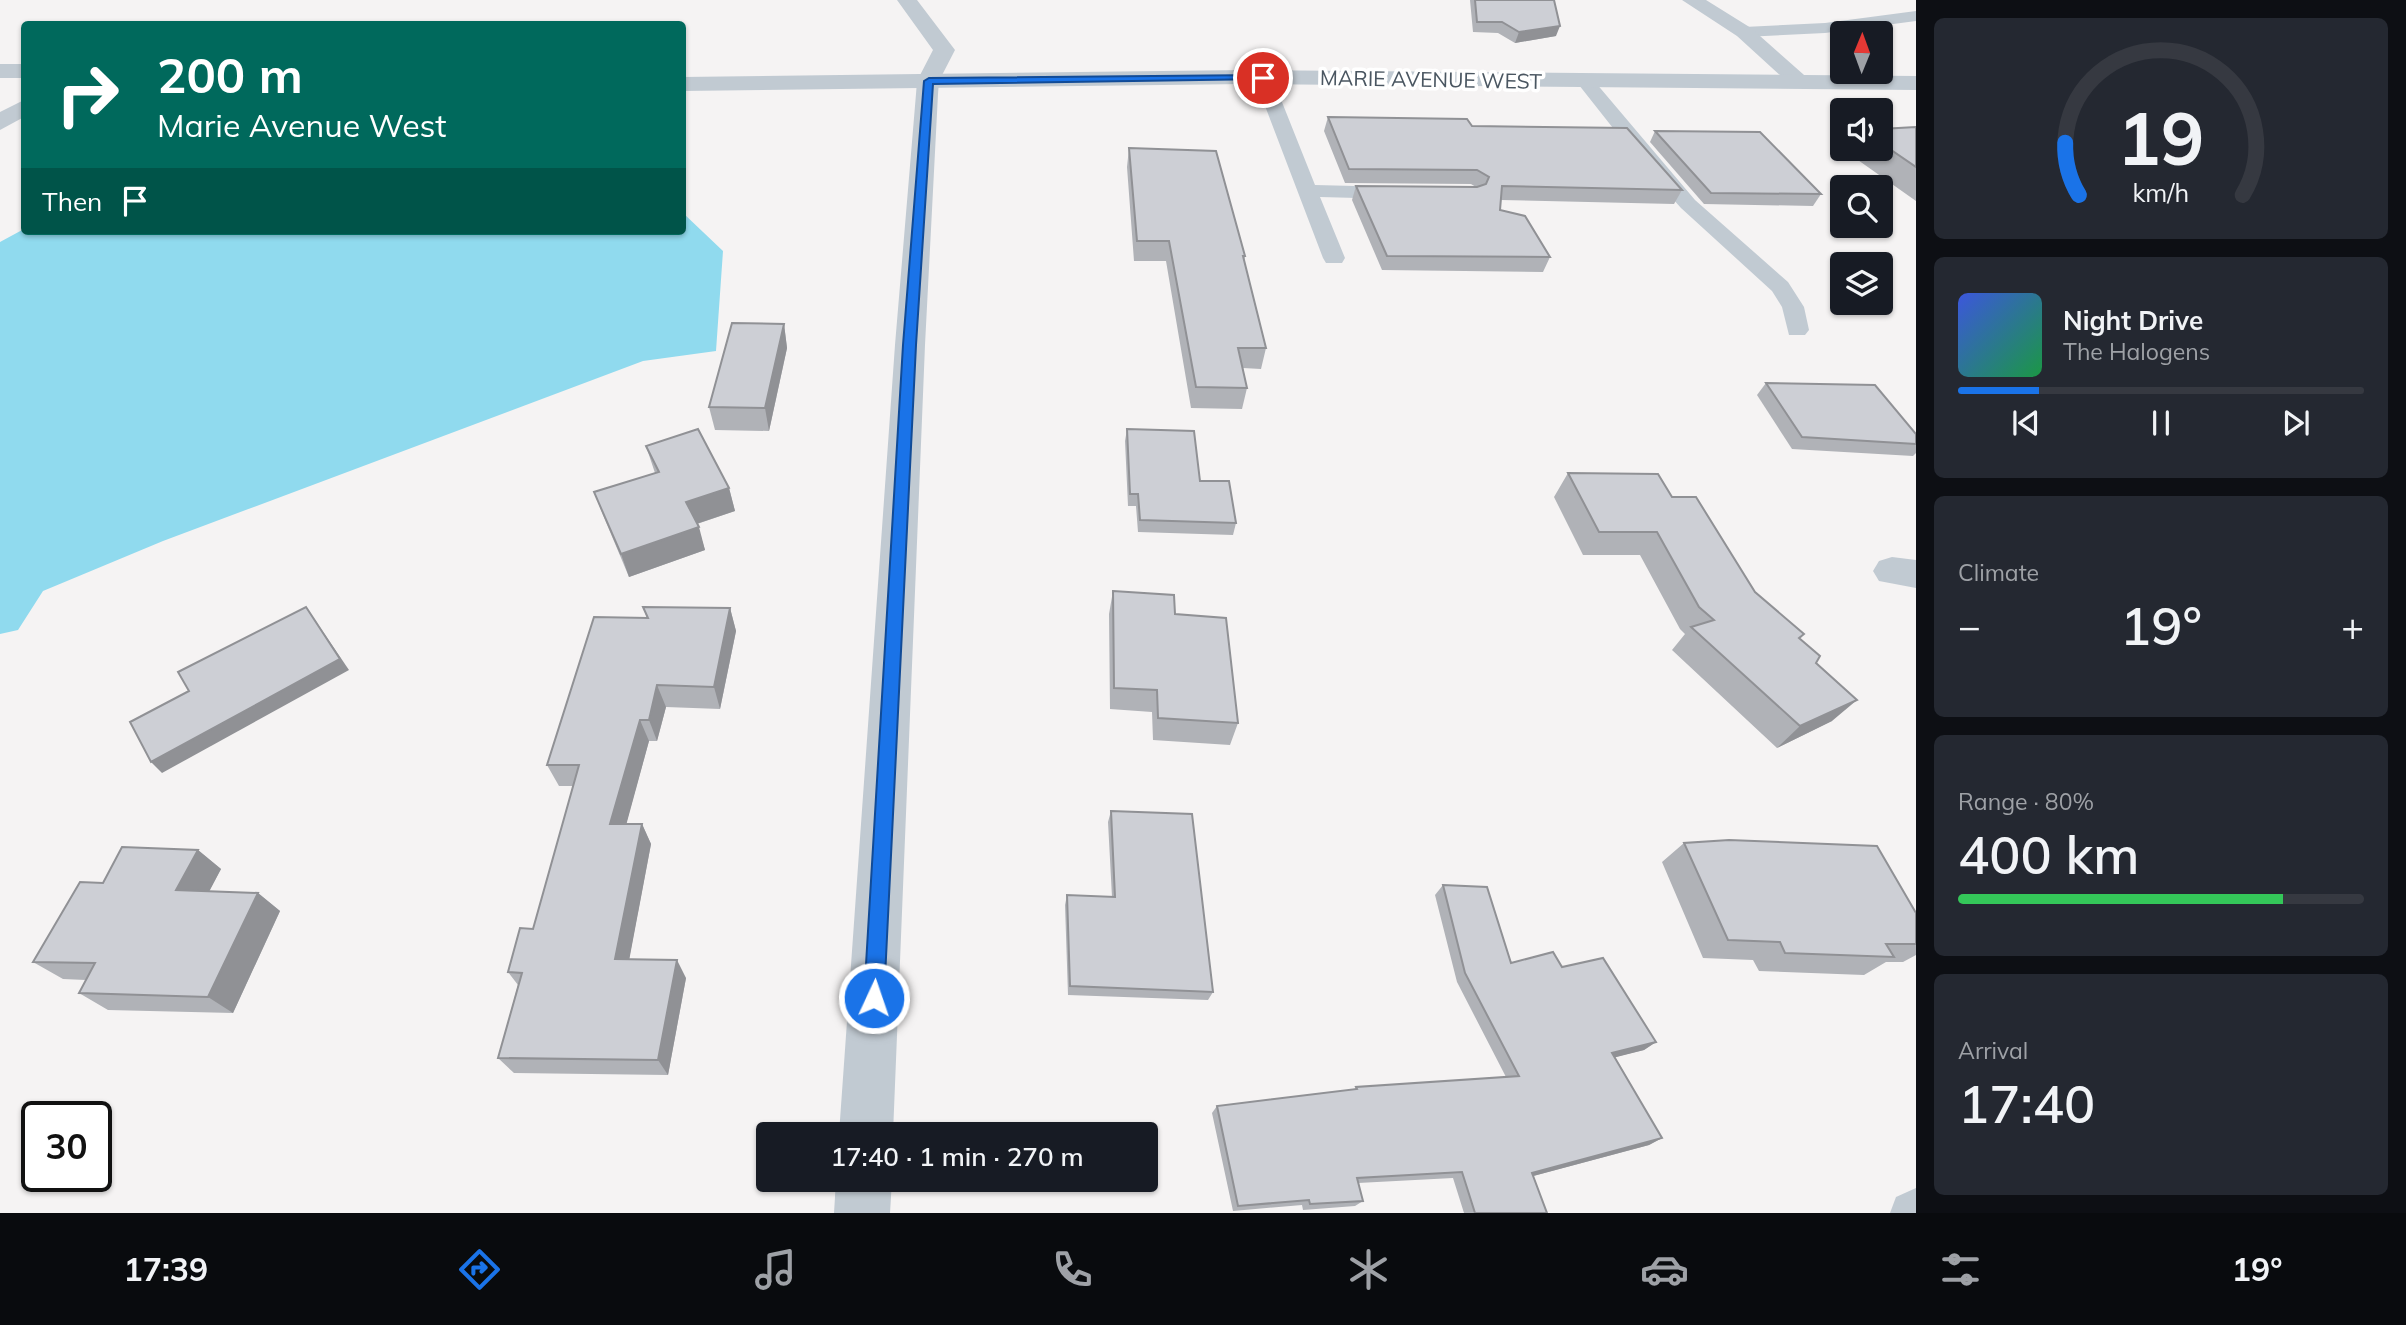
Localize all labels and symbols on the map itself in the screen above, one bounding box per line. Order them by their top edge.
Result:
north arrow [1830,21,1894,84]
pin [1233,48,1293,108]
street label: MARIE AVENUE WEST [1320,64,1543,94]
position arrow [837,961,911,1035]
speed limit sign: 30 [21,1101,112,1192]

